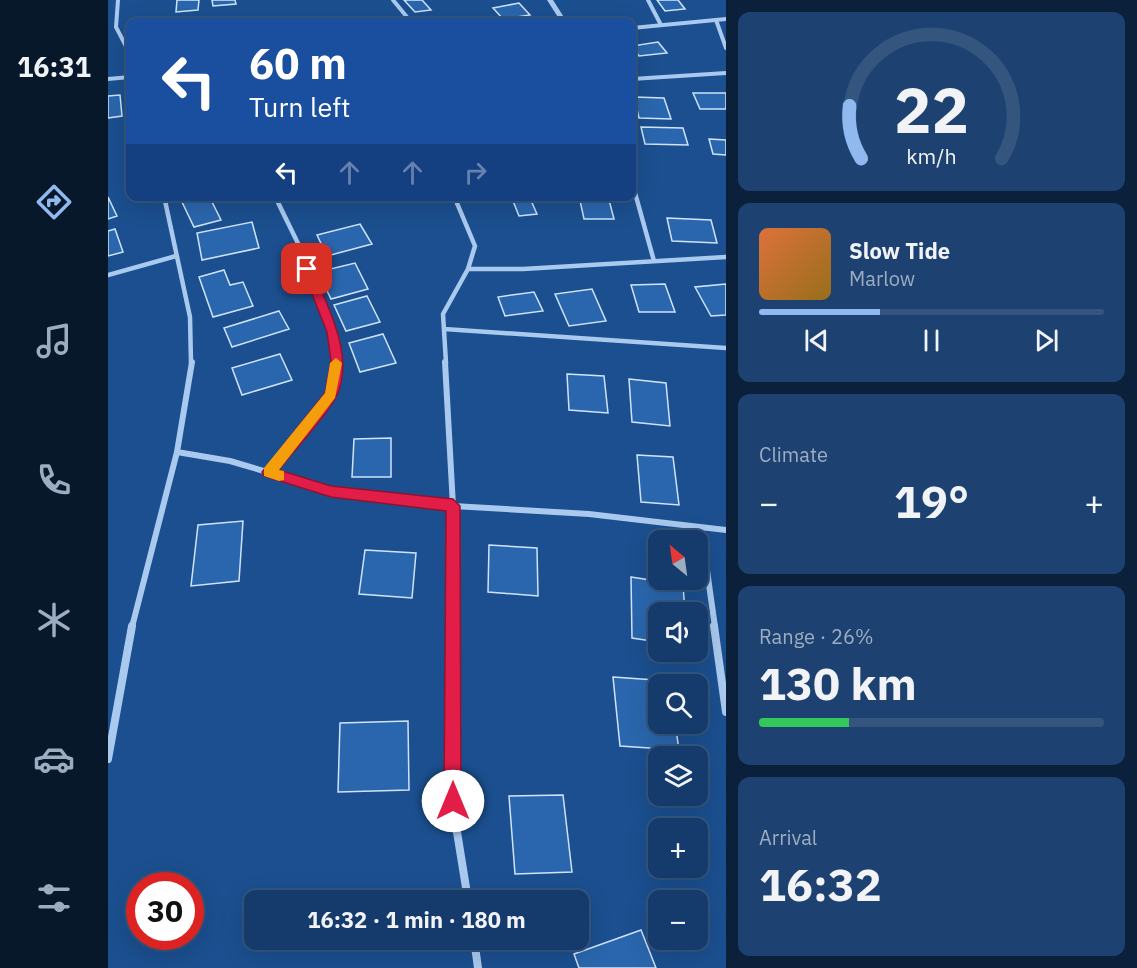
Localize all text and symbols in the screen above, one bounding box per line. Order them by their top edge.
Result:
text: 60 m [249,36,347,91]
icon: left [150,42,228,120]
text: 16:31 [17,49,91,84]
text: 22 [894,69,969,150]
text: Turn left [249,89,350,124]
text: km/h [906,142,957,170]
icon: left [270,156,303,189]
icon: ahead [333,156,366,189]
icon: ahead [396,156,429,189]
icon: right [459,156,492,189]
icon: directions [33,181,75,223]
text: Slow Tide [849,236,950,265]
pin [281,243,332,294]
icon: arrive [290,252,323,285]
text: Marlow [849,265,915,292]
icon: music [33,320,75,362]
icon: previous [800,324,833,357]
icon: pause [915,324,948,357]
icon: next [1030,324,1063,357]
text: Climate [759,441,828,468]
icon: phone [33,459,75,501]
text: 19° [894,472,969,530]
text: − [759,481,779,524]
text: + [1084,481,1104,524]
north arrow [648,530,708,590]
map controls [648,530,708,950]
icon: climate [33,599,75,641]
button: sound [648,602,708,662]
text: Range · 26% [759,623,874,650]
text: 130 km [759,654,917,712]
button: search [648,674,708,734]
icon: car [33,738,75,780]
button: layers [648,746,708,806]
position arrow [421,769,485,833]
button: + [648,818,708,878]
text: Arrival [759,824,817,851]
text: 16:32 [759,855,882,913]
speed limit sign: 30 [126,872,204,950]
icon: filters [33,877,75,919]
button: − [648,890,708,950]
text: 16:32 · 1 min · 180 m [307,905,526,934]

